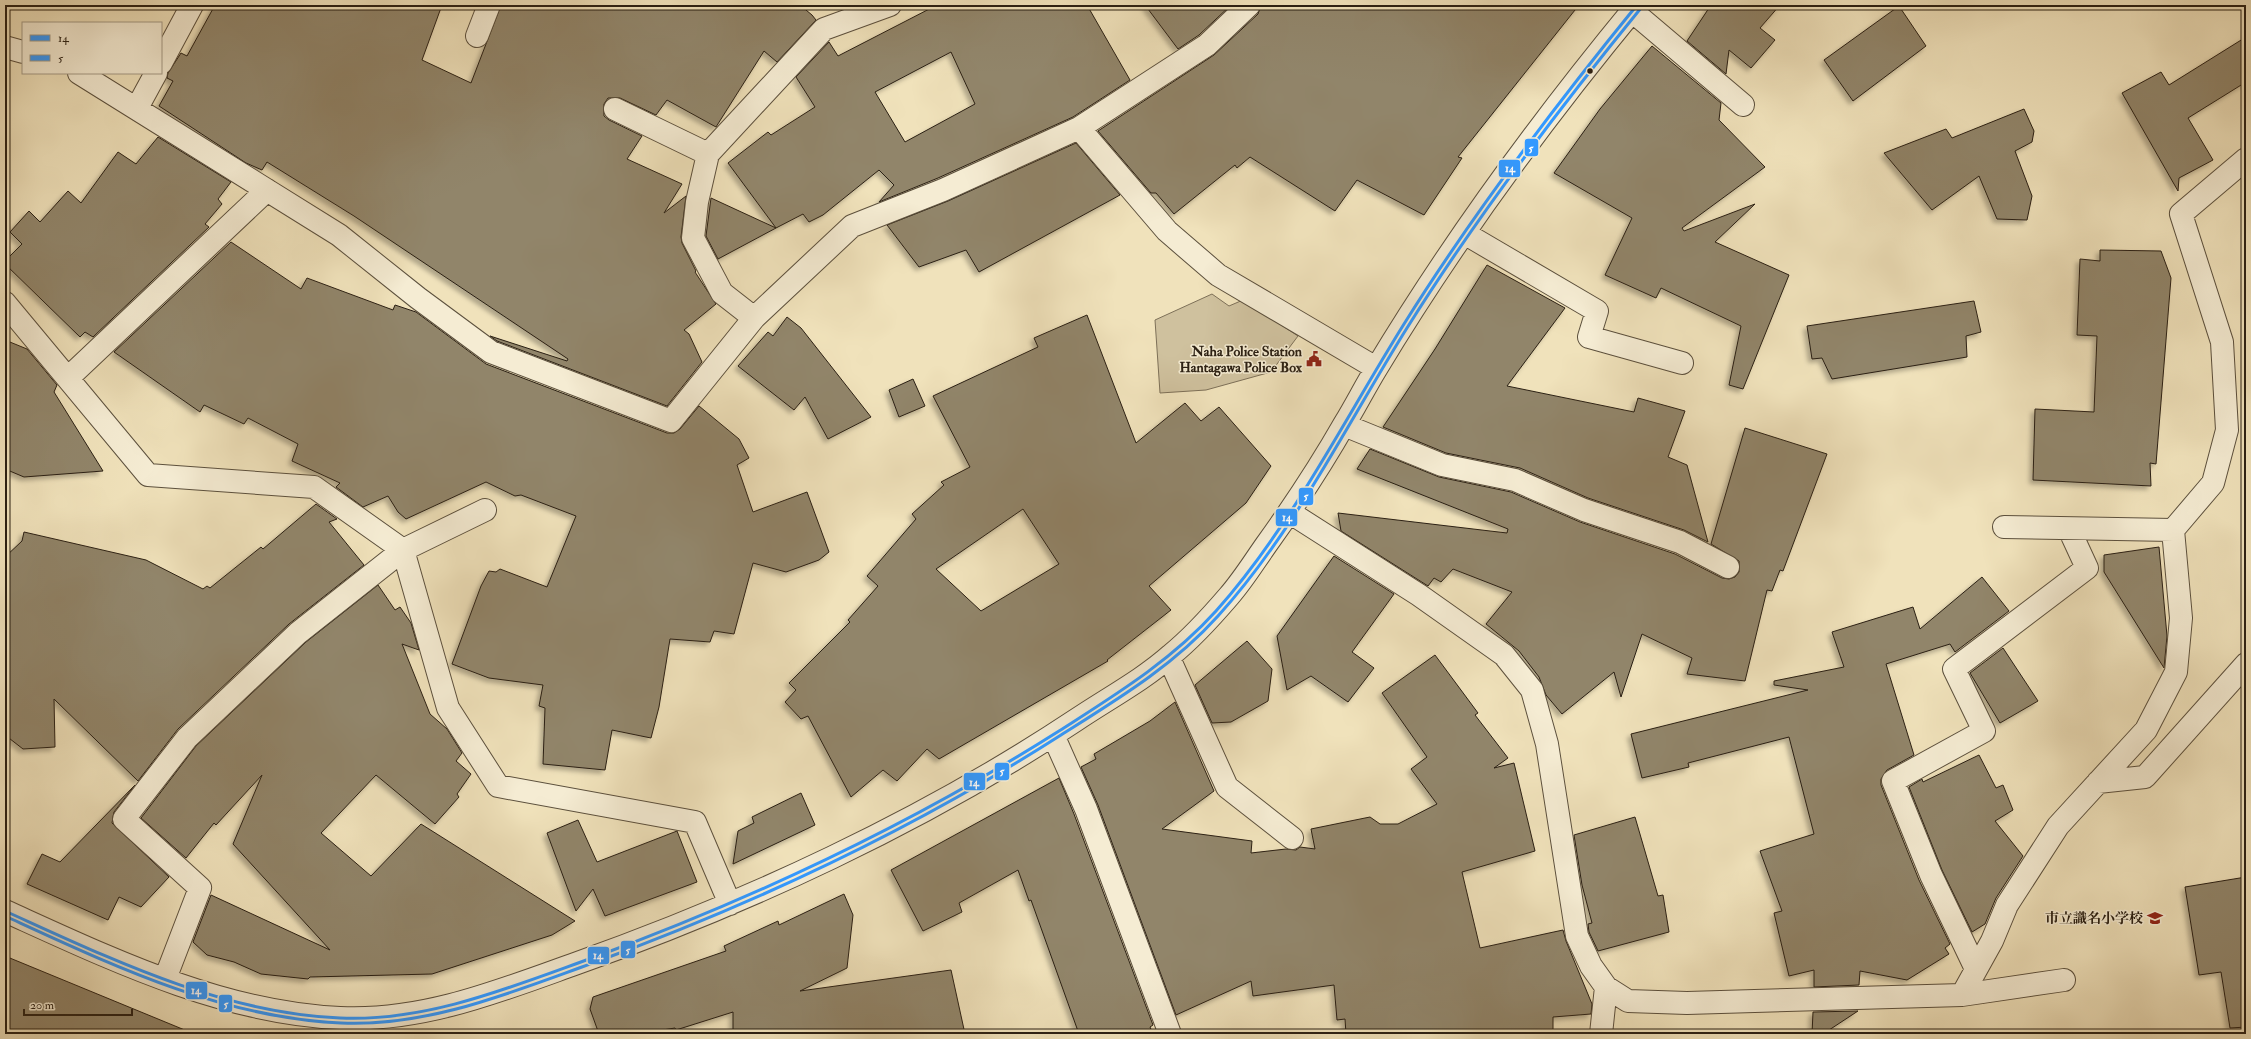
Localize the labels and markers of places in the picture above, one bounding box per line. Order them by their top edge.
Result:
unlabelled marker [1585,66,1595,76]
place label: Naha Police Station Hantagawa Police Box [1179,343,1303,377]
public building icon: Naha Police Station Hantagawa Police Box [1305,350,1323,368]
school or university icon: 市立識名小学校 [2146,909,2164,927]
place label: 市立識名小学校 [2045,910,2143,927]

